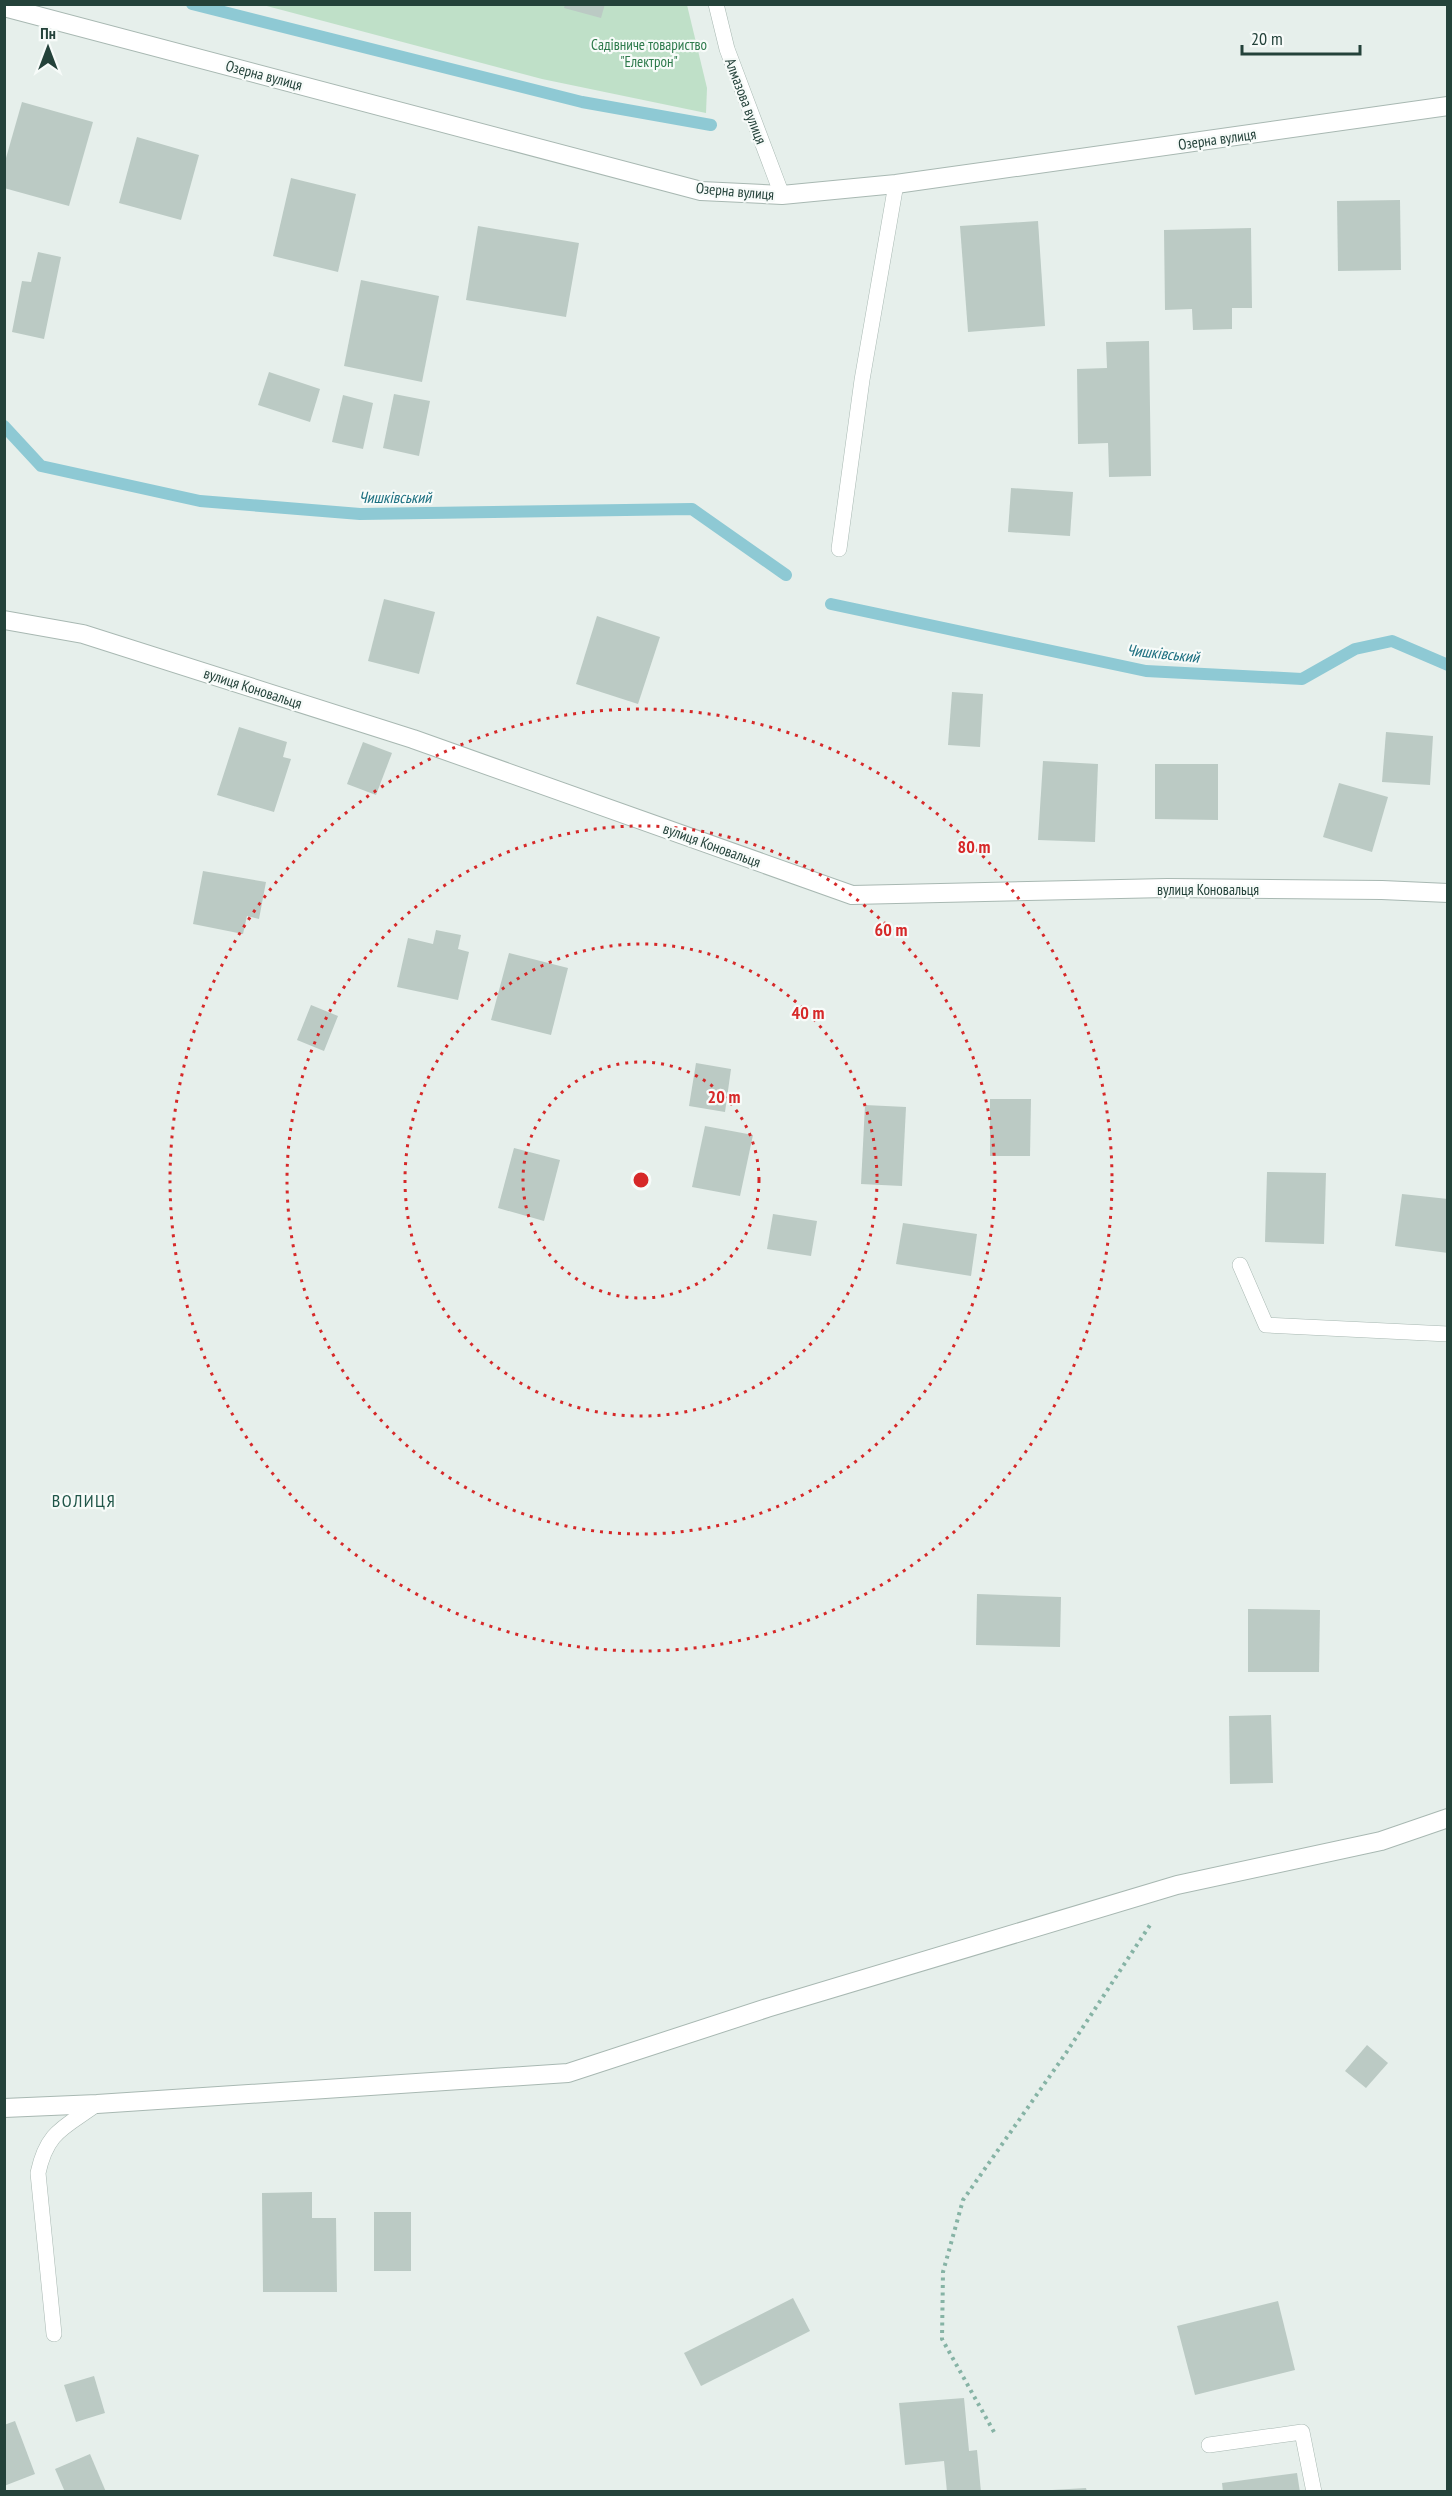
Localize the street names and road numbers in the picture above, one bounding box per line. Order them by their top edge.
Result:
street label: Алмазова вулиця [721,55,771,147]
street label: Озерна вулиця [224,56,305,94]
street label: Озерна вулиця [1177,124,1257,154]
street label: Озерна вулиця [695,178,775,204]
street label: вулиця Коновальця [201,663,305,713]
street label: вулиця Коновальця [661,819,763,871]
street label: вулиця Коновальця [1157,880,1259,899]

